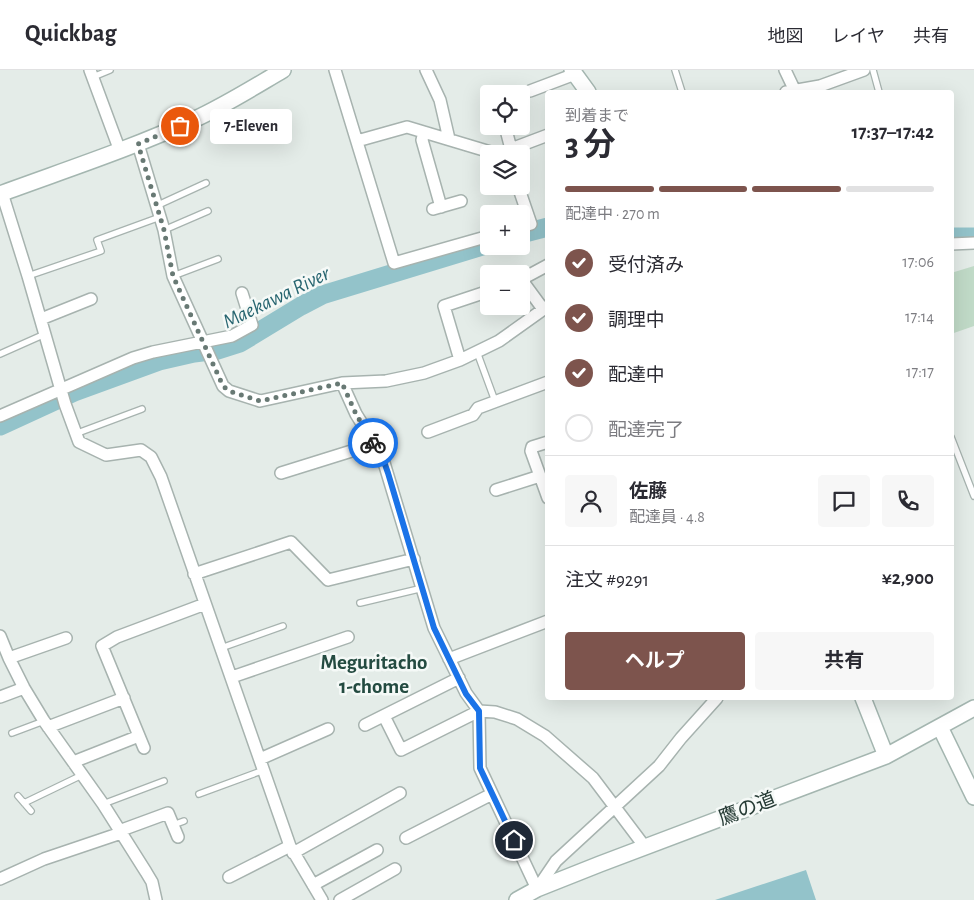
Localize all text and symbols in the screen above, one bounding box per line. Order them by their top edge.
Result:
text: Quickbag [25,22,117,46]
text: 地図 [768,28,804,46]
text: レイヤ [832,28,885,46]
text: 共有 [913,28,949,46]
map controls [480,85,530,315]
button: locate [480,85,530,135]
pin [159,105,201,147]
callout: 7-Eleven [210,108,292,144]
text: 到着まで [565,108,629,124]
icon: bag [166,112,194,140]
text: 7-Eleven [224,118,278,134]
text: 17:37–17:42 [852,123,934,142]
text: 3 分 [565,129,616,161]
button: layers [480,145,530,195]
button: + [480,205,530,255]
text: 配達中 · 270 m [565,206,660,222]
icon: check [565,249,593,277]
text: 17:06 [902,254,934,270]
text: 受付済み [608,256,684,275]
water label: Maekawa River [220,262,334,332]
button: − [480,265,530,315]
icon: check [565,304,593,332]
text: 17:14 [905,309,934,325]
text: 調理中 [608,311,665,330]
icon: check [565,359,593,387]
text: 17:17 [906,364,934,380]
text: 配達中 [608,366,665,385]
courier [348,418,398,468]
text: 配達完了 [608,421,684,440]
icon: bike [359,429,387,457]
button: person [565,475,617,527]
button: chat [818,475,870,527]
button: phone [882,475,934,527]
text: 佐藤 [629,482,667,501]
text: 配達員 · 4.8 [629,509,705,525]
text: ¥2,900 [882,569,934,588]
text: 注文 #9291 [565,571,649,590]
button: ヘルプ [565,632,745,690]
button: 共有 [755,632,934,690]
district label: Meguritacho 1-chome [321,652,428,697]
street label: 鷹の道 [715,788,779,829]
pin [493,819,535,861]
icon: home [500,826,528,854]

